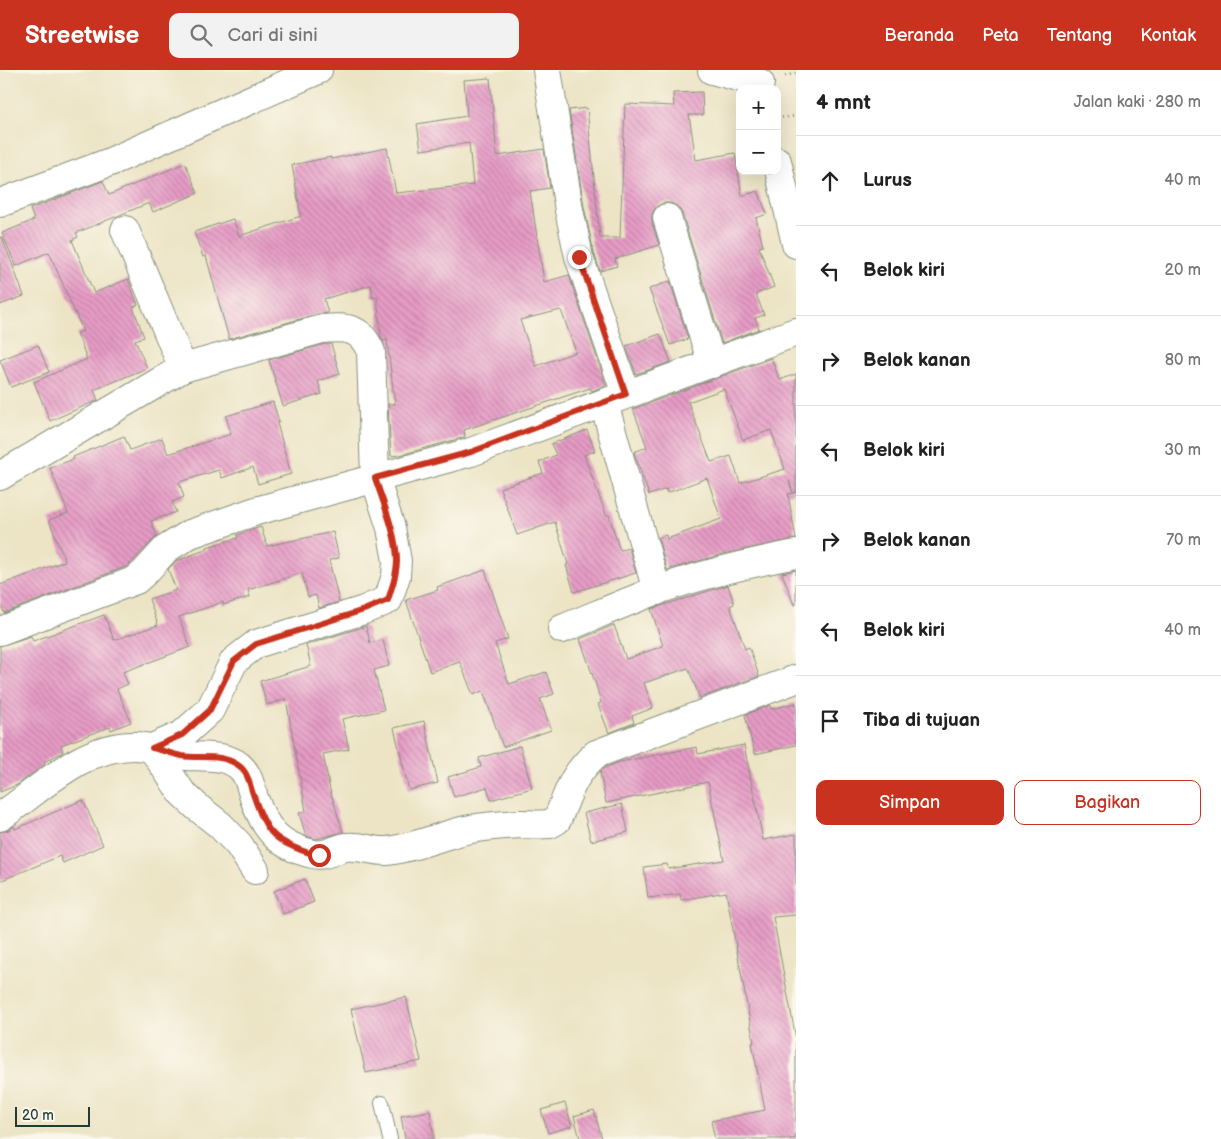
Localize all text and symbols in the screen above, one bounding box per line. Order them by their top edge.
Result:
search box [169,13,519,58]
text: Streetwise [25,21,139,50]
icon: search [187,21,215,49]
text: Cari di sini [227,24,318,47]
text: Beranda [884,25,954,46]
text: Peta [982,25,1019,46]
text: Tentang [1047,25,1112,46]
text: Kontak [1140,25,1196,46]
map controls [736,85,781,175]
button: + [736,85,781,130]
text: 4 mnt [816,90,871,115]
text: Jalan kaki · 280 m [1074,93,1201,112]
button: − [736,130,781,175]
icon: ahead [816,167,844,195]
text: Lurus [863,169,912,192]
text: 40 m [1164,171,1201,190]
route end [568,246,591,269]
icon: left [816,257,844,285]
text: Belok kiri [863,259,945,282]
text: 20 m [1165,261,1201,280]
icon: right [816,347,844,375]
text: Belok kanan [863,349,971,372]
text: 80 m [1165,351,1201,370]
icon: left [816,437,844,465]
text: Belok kiri [863,439,945,462]
text: 30 m [1164,441,1201,460]
icon: right [816,527,844,555]
text: Belok kanan [863,529,971,552]
text: 70 m [1166,531,1201,550]
icon: left [816,617,844,645]
text: Belok kiri [863,619,945,642]
text: 40 m [1164,621,1201,640]
icon: arrive [816,707,844,735]
text: Tiba di tujuan [863,709,980,732]
button: Simpan [816,780,1004,825]
button: Bagikan [1014,780,1201,825]
route start [308,844,331,867]
scale bar [15,1104,90,1127]
text: 20 m [22,1107,54,1124]

